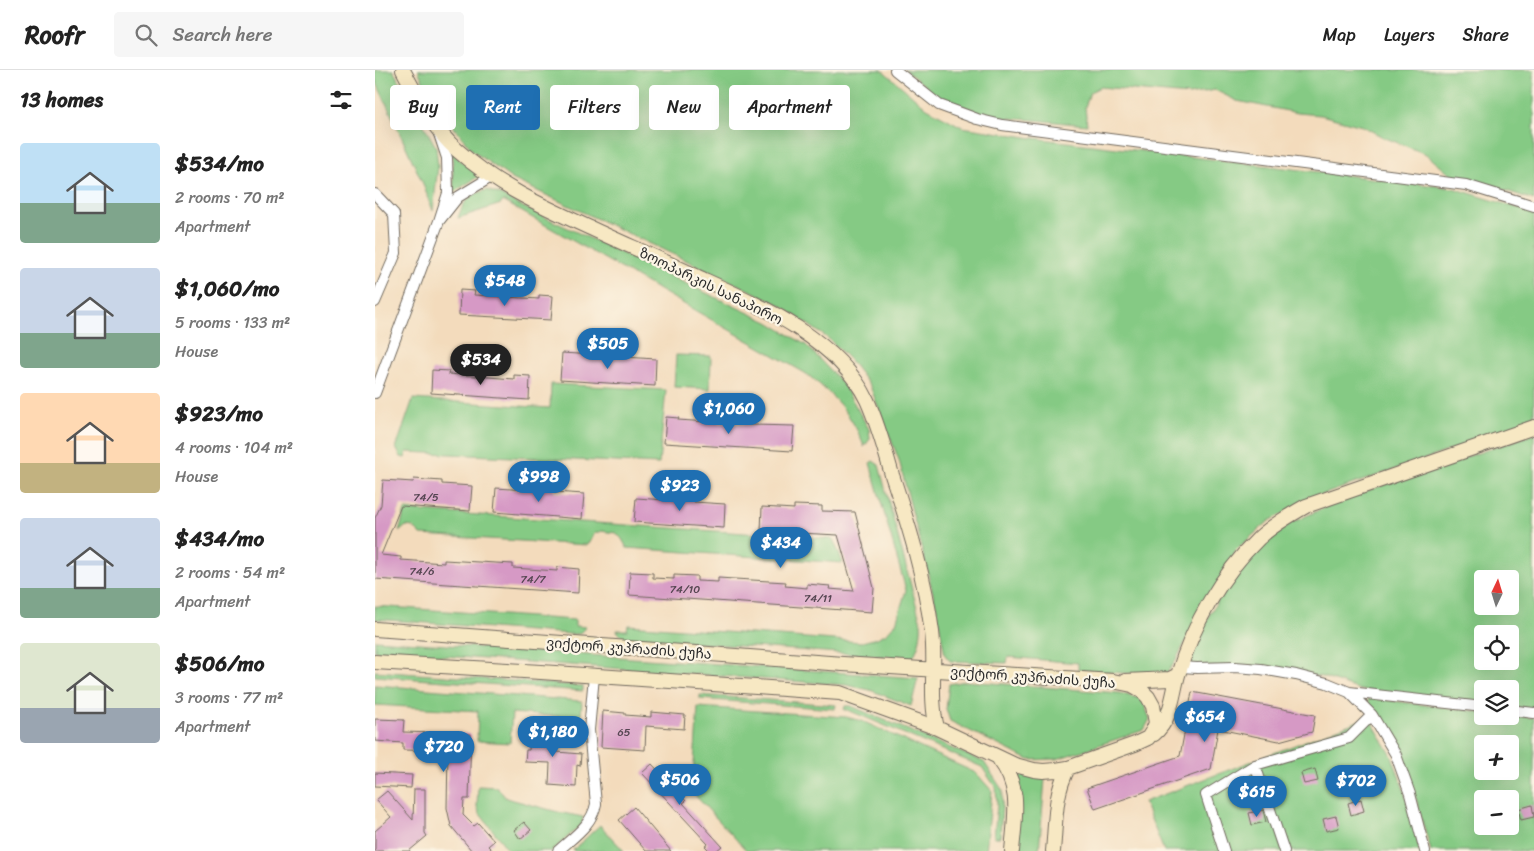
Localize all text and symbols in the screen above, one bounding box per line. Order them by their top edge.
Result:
search box [114,12,464,57]
text: Roofr [25,14,84,56]
text: Search here [172,18,273,51]
text: Map [1323,19,1356,51]
text: Layers [1384,19,1435,51]
text: Share [1463,19,1509,51]
icon: search [132,21,160,49]
text: 13 homes [20,81,103,119]
chip: Buy [390,85,456,130]
chip: Rent [466,85,540,130]
chip: Filters [550,85,639,130]
chip: New [649,85,719,130]
chip: Apartment [729,85,850,130]
icon: filters [327,86,355,114]
text: $534/mo [175,145,264,183]
icon: home [60,163,120,223]
text: 2 rooms · 70 m² [175,183,285,212]
text: Apartment [175,212,251,241]
street label: ზოოპარკის სანაპირო [635,241,787,332]
pin: $548 [475,264,535,307]
text: $548 [485,266,525,295]
text: $1,060/mo [175,270,279,308]
icon: home [60,288,120,348]
text: 5 rooms · 133 m² [175,308,290,337]
pin: $505 [578,328,638,370]
text: $505 [588,329,628,358]
text: House [175,337,218,366]
pin: $534 [451,344,511,386]
text: $534 [461,345,501,374]
pin: $1,060 [688,392,770,435]
text: $1,060 [703,394,755,423]
text: $923/mo [175,395,263,433]
icon: home [60,413,120,473]
text: 4 rooms · 104 m² [175,433,293,462]
pin: $998 [509,460,569,503]
text: House [175,462,218,491]
text: $998 [519,462,559,491]
pin: $923 [650,470,710,512]
text: $923 [661,471,699,500]
house number: 74/5 [413,488,439,507]
text: $434/mo [175,520,264,558]
pin: $434 [751,526,811,569]
text: $434 [761,528,801,557]
icon: home [60,538,120,598]
text: 2 rooms · 54 m² [175,558,285,587]
house number: 74/6 [410,562,434,581]
house number: 74/7 [521,570,546,589]
north arrow [1474,570,1519,615]
map controls [1474,570,1519,835]
house number: 74/10 [670,580,700,599]
text: Apartment [175,587,251,616]
house number: 74/11 [804,589,832,608]
button: locate [1474,625,1519,670]
street label: ვიქტორ კუპრაძის ქუჩა [546,630,712,667]
text: $506/mo [175,645,264,683]
street label: ვიქტორ კუპრაძის ქუჩა [950,659,1116,696]
icon: home [60,663,120,723]
button: layers [1474,680,1519,725]
text: 3 rooms · 77 m² [175,683,283,712]
pin: $654 [1175,700,1235,743]
text: $654 [1185,702,1225,731]
text: Apartment [175,712,251,741]
pin: $1,180 [512,716,594,758]
text: $1,180 [529,717,577,746]
house number: 65 [618,723,631,742]
pin: $720 [414,730,474,773]
text: $720 [424,732,464,761]
button: + [1474,735,1519,780]
pin: $506 [650,764,710,806]
pin: $702 [1326,764,1386,807]
text: $506 [660,765,700,794]
text: $702 [1336,766,1376,795]
pin: $615 [1227,776,1287,818]
text: $615 [1239,777,1275,806]
button: − [1474,790,1519,835]

